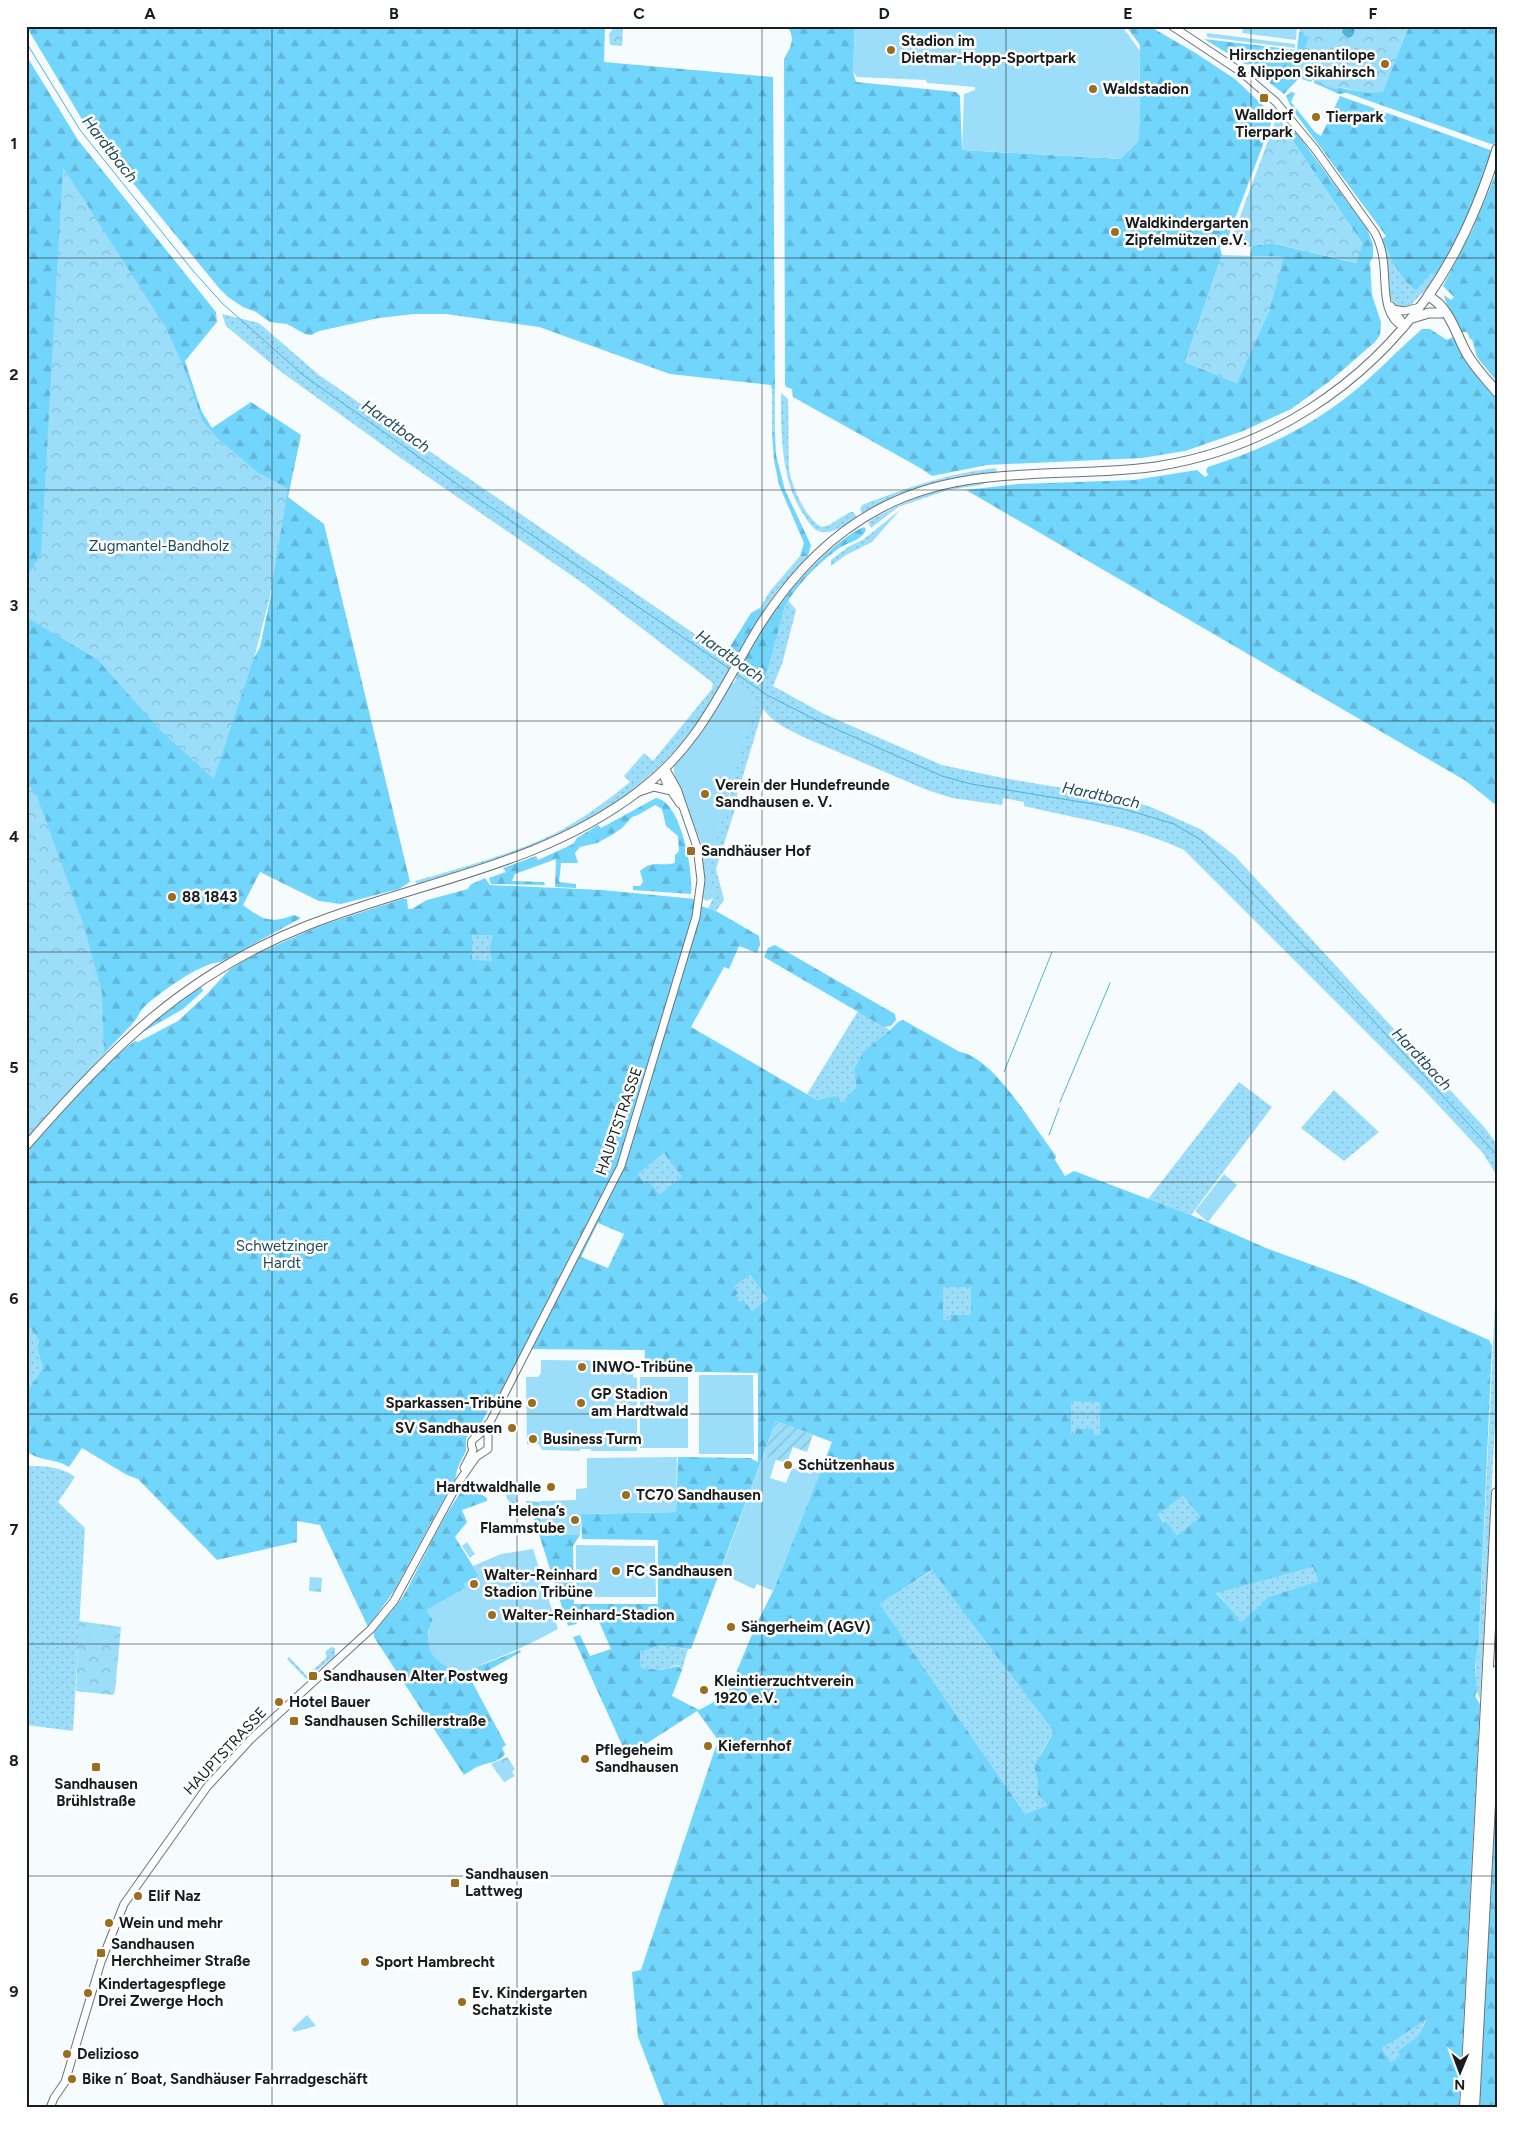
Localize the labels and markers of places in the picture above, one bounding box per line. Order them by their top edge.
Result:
place label: Stadion im Dietmar-Hopp-Sportpark [901,32,1076,67]
marker: Stadion im Dietmar-Hopp-Sportpark [885,44,897,56]
place label: Hirschziegenantilope & Nippon Sikahirsch [1229,46,1376,81]
marker: Hirschziegenantilope & Nippon Sikahirsch [1379,58,1391,70]
place label: Waldstadion [1103,80,1189,98]
marker: Waldstadion [1087,83,1099,95]
marker: Walldorf Tierpark [1258,92,1270,104]
place label: Walldorf Tierpark [1235,106,1293,141]
place label: Tierpark [1326,108,1383,126]
marker: Tierpark [1310,111,1322,123]
place label: Waldkindergarten Zipfelmützen e.V. [1125,214,1249,249]
marker: Waldkindergarten Zipfelmützen e.V. [1109,226,1121,238]
place label: Verein der Hundefreunde Sandhausen e. V. [715,776,890,811]
marker: Verein der Hundefreunde Sandhausen e. V. [699,788,711,800]
place label: Sandhäuser Hof [701,842,811,860]
marker: Sandhäuser Hof [685,845,697,857]
place label: 88 1843 [182,888,237,906]
marker: 88 1843 [166,891,178,903]
place label: INWO-Tribüne [592,1358,693,1376]
marker: INWO-Tribüne [576,1361,588,1373]
place label: GP Stadion am Hardtwald [591,1385,689,1420]
place label: Sparkassen-Tribüne [386,1394,523,1412]
marker: Sparkassen-Tribüne [526,1397,538,1409]
marker: GP Stadion am Hardtwald [575,1397,587,1409]
place label: SV Sandhausen [395,1419,502,1437]
marker: SV Sandhausen [506,1422,518,1434]
place label: Business Turm [543,1430,641,1448]
marker: Business Turm [527,1433,539,1445]
place label: Schützenhaus [798,1456,894,1474]
marker: Schützenhaus [782,1459,794,1471]
place label: Hardtwaldhalle [436,1478,542,1496]
marker: Hardtwaldhalle [545,1481,557,1493]
place label: TC70 Sandhausen [636,1486,761,1504]
marker: TC70 Sandhausen [620,1489,632,1501]
place label: Helena’s Flammstube [480,1502,566,1537]
marker: Helena’s Flammstube [569,1514,581,1526]
place label: FC Sandhausen [626,1562,732,1580]
marker: FC Sandhausen [610,1565,622,1577]
place label: Walter-Reinhard Stadion Tribüne [484,1566,597,1601]
marker: Walter-Reinhard Stadion Tribüne [468,1578,480,1590]
place label: Walter-Reinhard-Stadion [502,1606,675,1624]
marker: Walter-Reinhard-Stadion [486,1609,498,1621]
place label: Sängerheim (AGV) [741,1618,871,1636]
marker: Sängerheim (AGV) [725,1621,737,1633]
place label: Sandhausen Alter Postweg [323,1667,508,1685]
marker: Sandhausen Alter Postweg [307,1670,319,1682]
place label: Kleintierzuchtverein 1920 e.V. [714,1672,854,1707]
marker: Kleintierzuchtverein 1920 e.V. [698,1684,710,1696]
place label: Hotel Bauer [289,1693,370,1711]
marker: Hotel Bauer [273,1696,285,1708]
place label: Sandhausen Schillerstraße [304,1712,487,1730]
marker: Sandhausen Schillerstraße [288,1715,300,1727]
place label: Kiefernhof [718,1737,792,1755]
marker: Kiefernhof [702,1740,714,1752]
place label: Pflegeheim Sandhausen [595,1741,678,1776]
marker: Pflegeheim Sandhausen [579,1753,591,1765]
marker: Sandhausen Brühlstraße [90,1761,102,1773]
place label: Sandhausen Brühlstraße [54,1775,138,1810]
place label: Sandhausen Lattweg [465,1865,548,1900]
marker: Sandhausen Lattweg [449,1877,461,1889]
place label: Elif Naz [148,1887,201,1905]
marker: Elif Naz [132,1890,144,1902]
place label: Wein und mehr [119,1914,223,1932]
marker: Wein und mehr [103,1917,115,1929]
place label: Sandhausen Herchheimer Straße [111,1935,251,1970]
marker: Sandhausen Herchheimer Straße [95,1947,107,1959]
place label: Sport Hambrecht [375,1953,495,1971]
marker: Sport Hambrecht [359,1956,371,1968]
place label: Kindertagespflege Drei Zwerge Hoch [98,1975,226,2010]
place label: Ev. Kindergarten Schatzkiste [472,1984,587,2019]
marker: Kindertagespflege Drei Zwerge Hoch [82,1987,94,1999]
marker: Ev. Kindergarten Schatzkiste [456,1996,468,2008]
place label: Delizioso [77,2045,139,2063]
marker: Delizioso [61,2048,73,2060]
place label: Bike n´ Boat, Sandhäuser Fahrradgeschäft [82,2070,368,2088]
marker: Bike n´ Boat, Sandhäuser Fahrradgeschäft [66,2073,78,2085]

